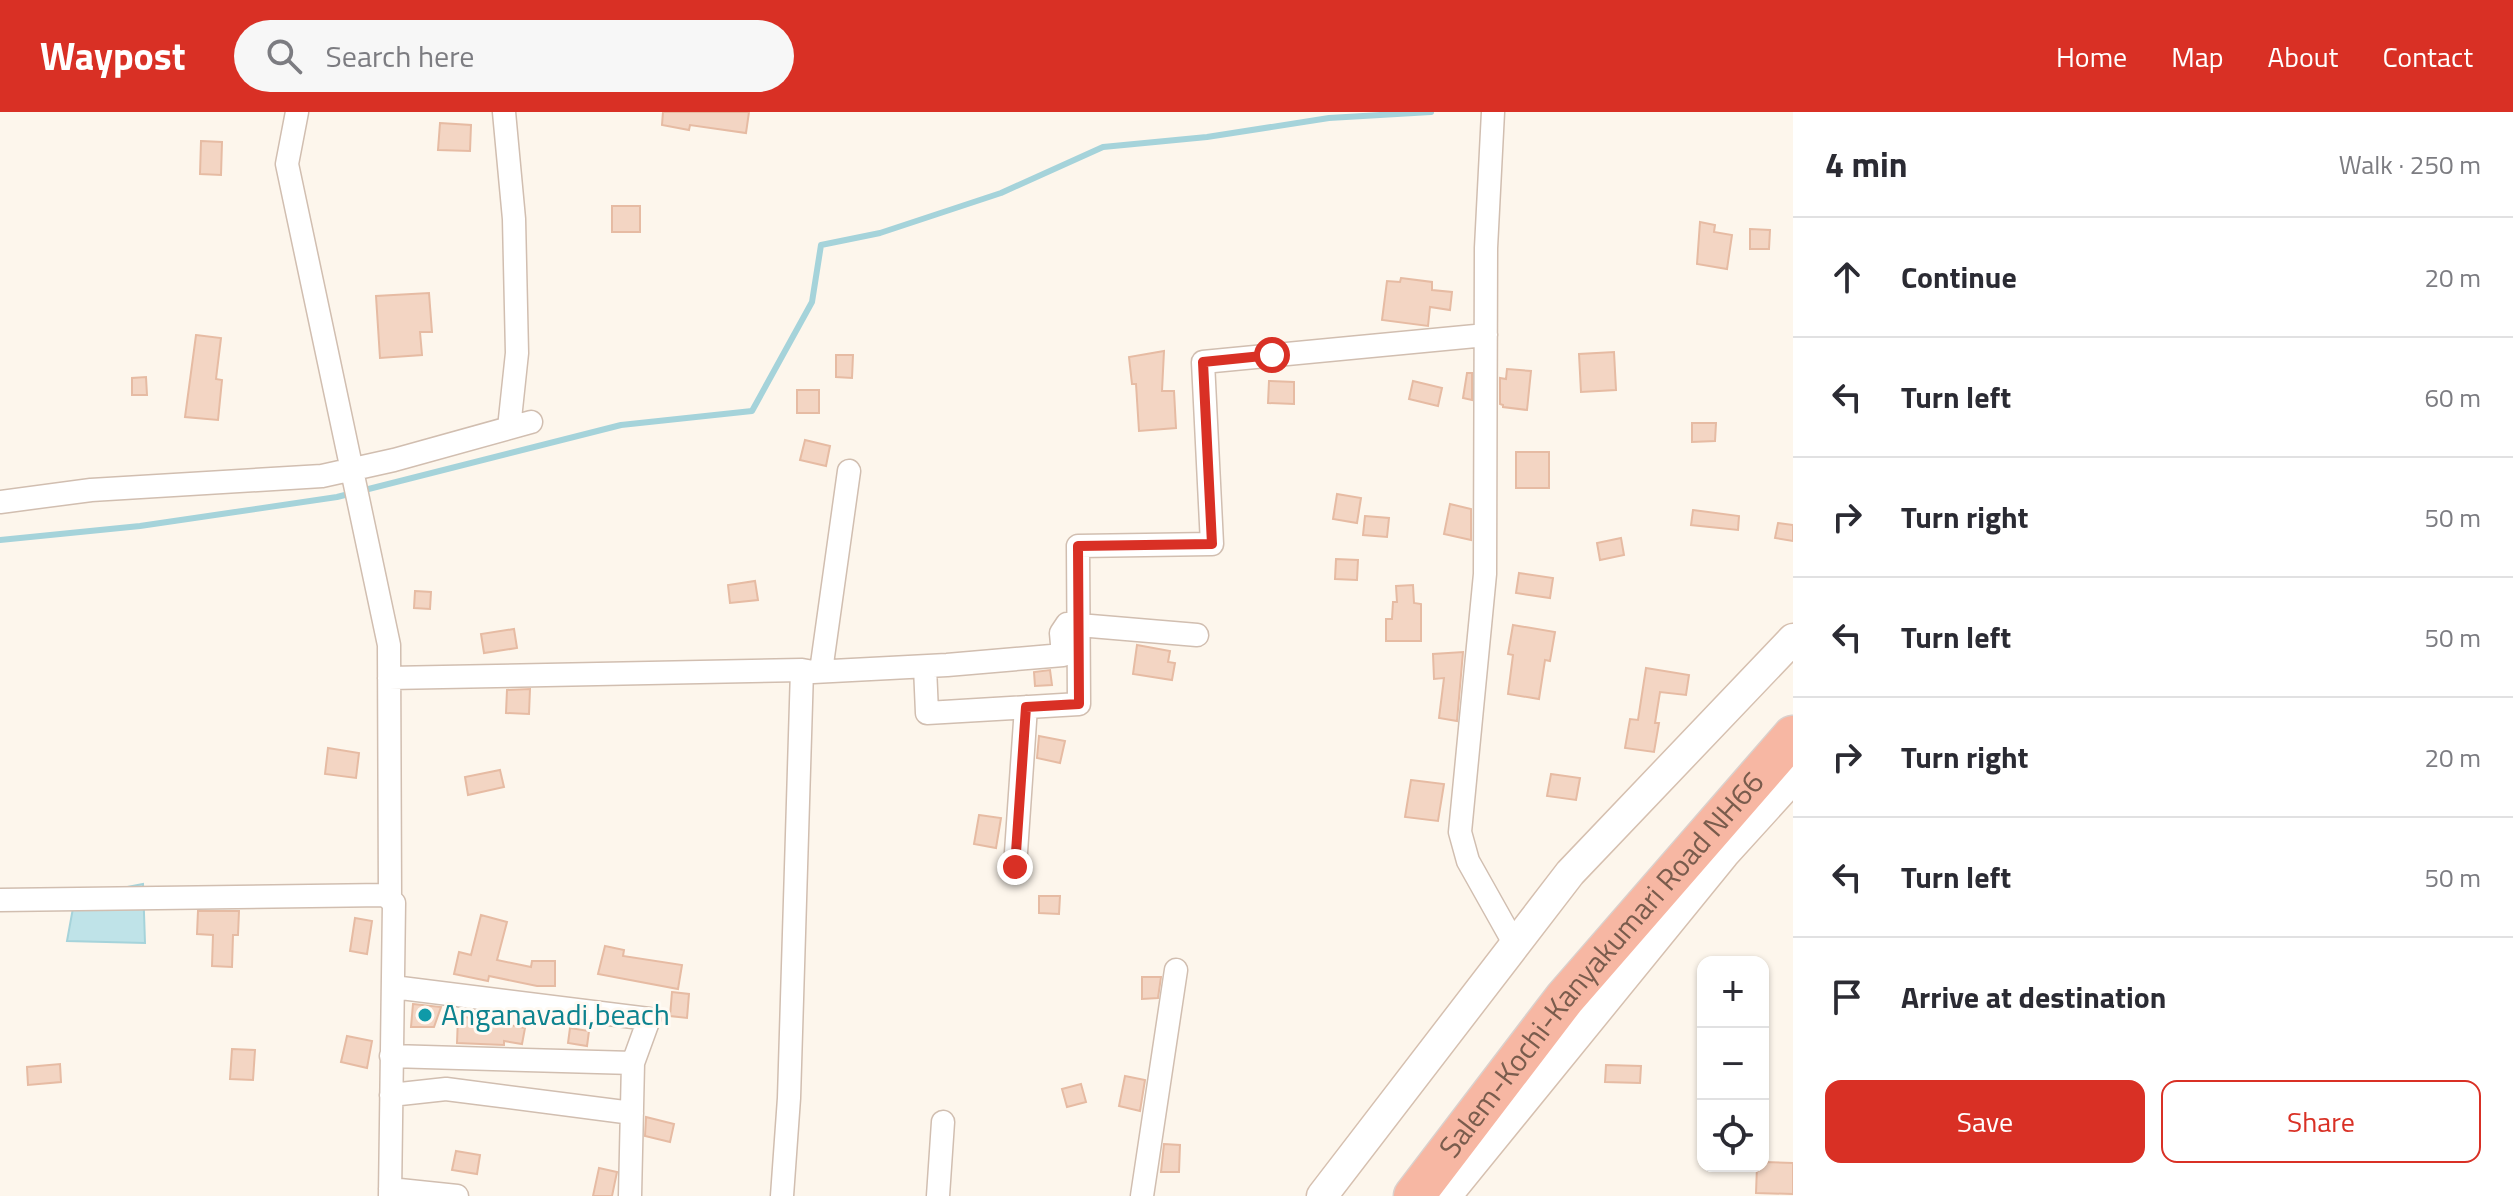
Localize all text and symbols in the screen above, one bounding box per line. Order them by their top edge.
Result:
search box [234,20,794,92]
text: Waypost [40,27,186,85]
text: Search here [326,33,474,79]
icon: search [262,34,306,78]
text: Home [2056,35,2127,78]
text: Map [2171,35,2224,78]
text: About [2268,35,2338,78]
text: Contact [2382,35,2473,78]
text: 4 min [1825,138,1908,190]
text: Walk · 250 m [2339,145,2481,184]
text: Continue [1901,254,2017,300]
icon: ahead [1825,255,1869,299]
text: 20 m [2424,258,2481,297]
route start [1254,337,1290,373]
text: Turn left [1901,374,2011,420]
icon: left [1825,375,1869,419]
text: 60 m [2424,378,2481,417]
text: Turn right [1901,494,2029,540]
icon: right [1825,495,1869,539]
text: 50 m [2424,498,2481,537]
text: Turn left [1901,614,2011,660]
icon: left [1825,615,1869,659]
text: 50 m [2424,618,2481,657]
text: Turn right [1901,734,2029,780]
icon: right [1825,735,1869,779]
text: 20 m [2424,738,2481,777]
street label: Salem-Kochi-Kanyakumari Road NH66 [1427,760,1775,1167]
route end [997,849,1033,885]
text: Turn left [1901,854,2011,900]
icon: left [1825,855,1869,899]
text: 50 m [2424,858,2481,897]
map controls [1697,956,1769,1172]
button: + [1697,956,1769,1028]
text: Arrive at destination [1901,974,2166,1020]
icon: arrive [1825,975,1869,1019]
place label: Anganavadi,beach [441,991,670,1037]
marker: Anganavadi,beach [416,1006,434,1024]
button: − [1697,1028,1769,1100]
button: Save [1825,1080,2145,1163]
button: Share [2161,1080,2481,1163]
button: locate [1697,1100,1769,1172]

